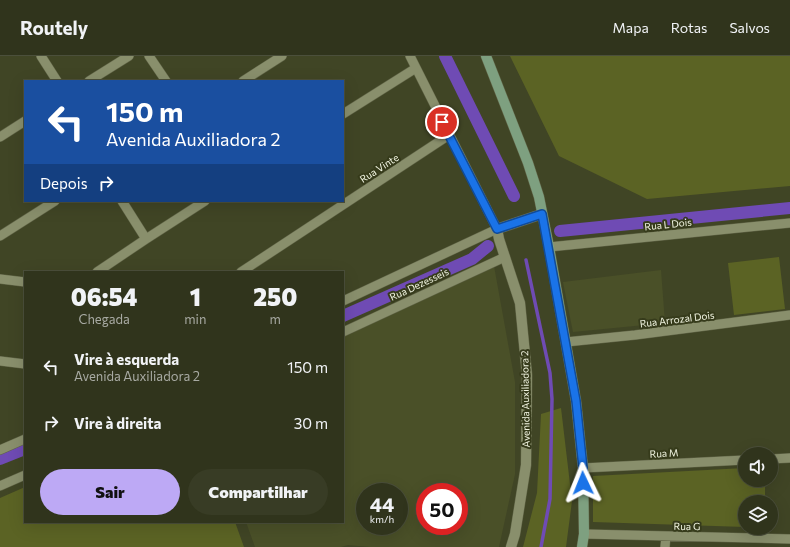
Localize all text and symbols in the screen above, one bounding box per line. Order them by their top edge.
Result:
text: Routely [20,16,88,39]
text: Mapa [613,19,649,36]
text: Rotas [671,19,707,36]
text: Salvos [729,19,770,36]
text: 150 m [106,94,183,128]
icon: left [40,96,92,148]
pin [425,105,459,139]
icon: arrive [431,111,453,133]
text: Avenida Auxiliadora 2 [106,128,280,150]
street label: Rua Vinte [357,151,401,185]
icon: right [95,172,117,194]
text: Depois [40,174,87,192]
street label: Rua L Dois [644,216,693,232]
street label: Rua Dezesseis [388,265,451,303]
text: 06:54 [71,282,138,311]
text: 1 [190,282,201,311]
text: 250 [253,282,297,311]
street label: Rua Arrozal Dois [639,308,715,330]
text: Chegada [79,311,130,327]
text: min [184,311,206,327]
text: m [270,311,281,327]
text: Vire à esquerda [74,350,179,368]
street label: Avenida Auxiliadora 2 [518,350,532,448]
icon: left [40,356,62,378]
text: 150 m [287,358,328,376]
text: Avenida Auxiliadora 2 [74,368,200,384]
icon: right [40,412,62,434]
text: Vire à direita [74,414,162,432]
text: 30 m [294,414,328,432]
street label: Rua M [649,446,679,460]
map controls [738,447,778,535]
button: sound [738,447,778,487]
position arrow [562,462,604,504]
button: Sair [40,469,180,515]
button: Compartilhar [188,469,328,515]
speed limit sign: 50 [416,483,468,535]
text: 44 [370,492,394,516]
button: layers [738,495,778,535]
text: km/h [370,513,394,525]
street label: Rua G [674,520,700,532]

